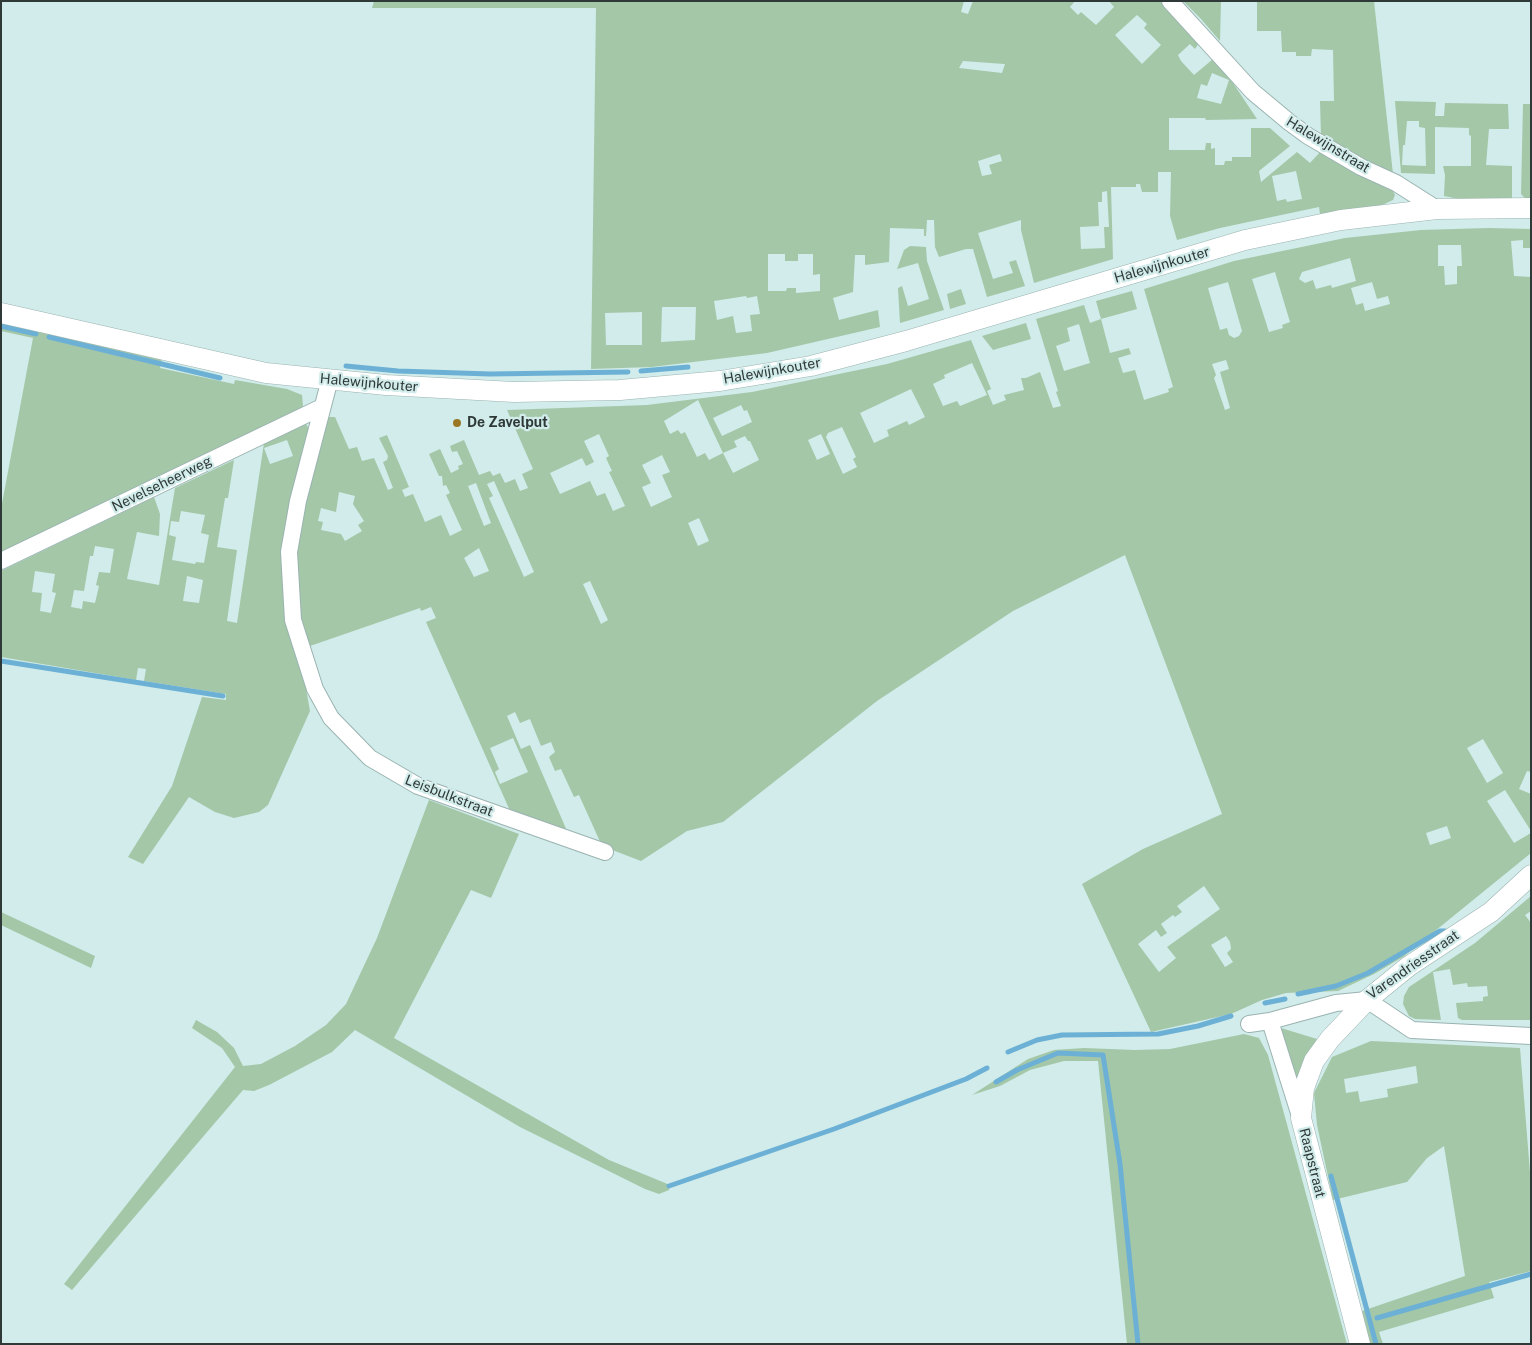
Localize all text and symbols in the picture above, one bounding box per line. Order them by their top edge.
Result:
street label: Halewijnstraat [1283,113,1373,177]
street label: Halewijnkouter [1112,243,1212,287]
street label: Halewijnkouter [722,354,822,388]
street label: Halewijnkouter [319,370,419,396]
place label: De Zavelput [467,415,548,431]
marker: De Zavelput [451,417,463,429]
street label: Nevelseheerweg [109,453,215,515]
street label: Leisbulkstraat [403,772,495,820]
street label: Varendriesstraat [1364,927,1462,1003]
street label: Raapstraat [1295,1126,1329,1200]

